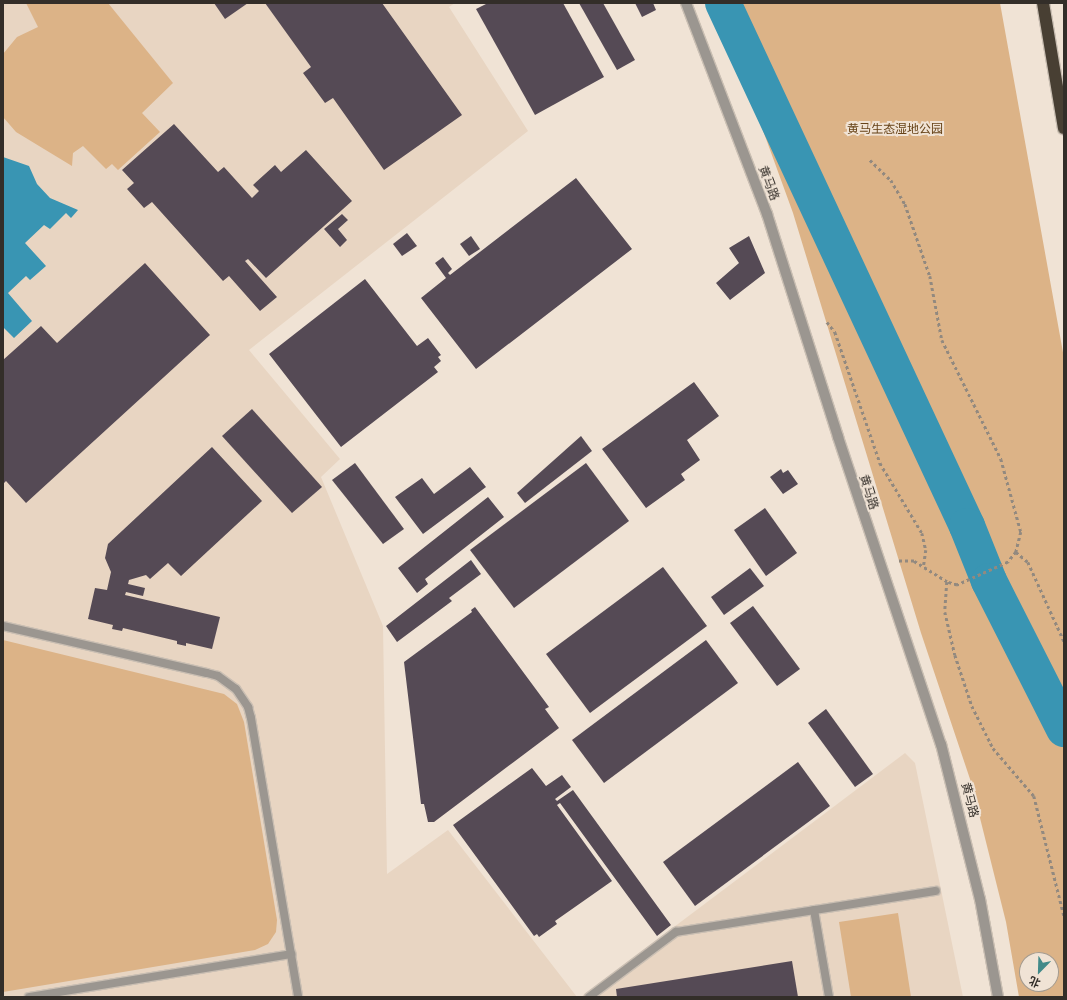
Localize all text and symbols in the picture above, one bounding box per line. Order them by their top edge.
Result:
park label: 黄马生态湿地公园 [847,122,943,136]
street label: 黄马路 [756,164,782,202]
street label: 黄马路 [857,473,881,511]
street label: 黄马路 [958,781,982,819]
north arrow [1019,952,1059,992]
text: 北 [1027,974,1042,990]

